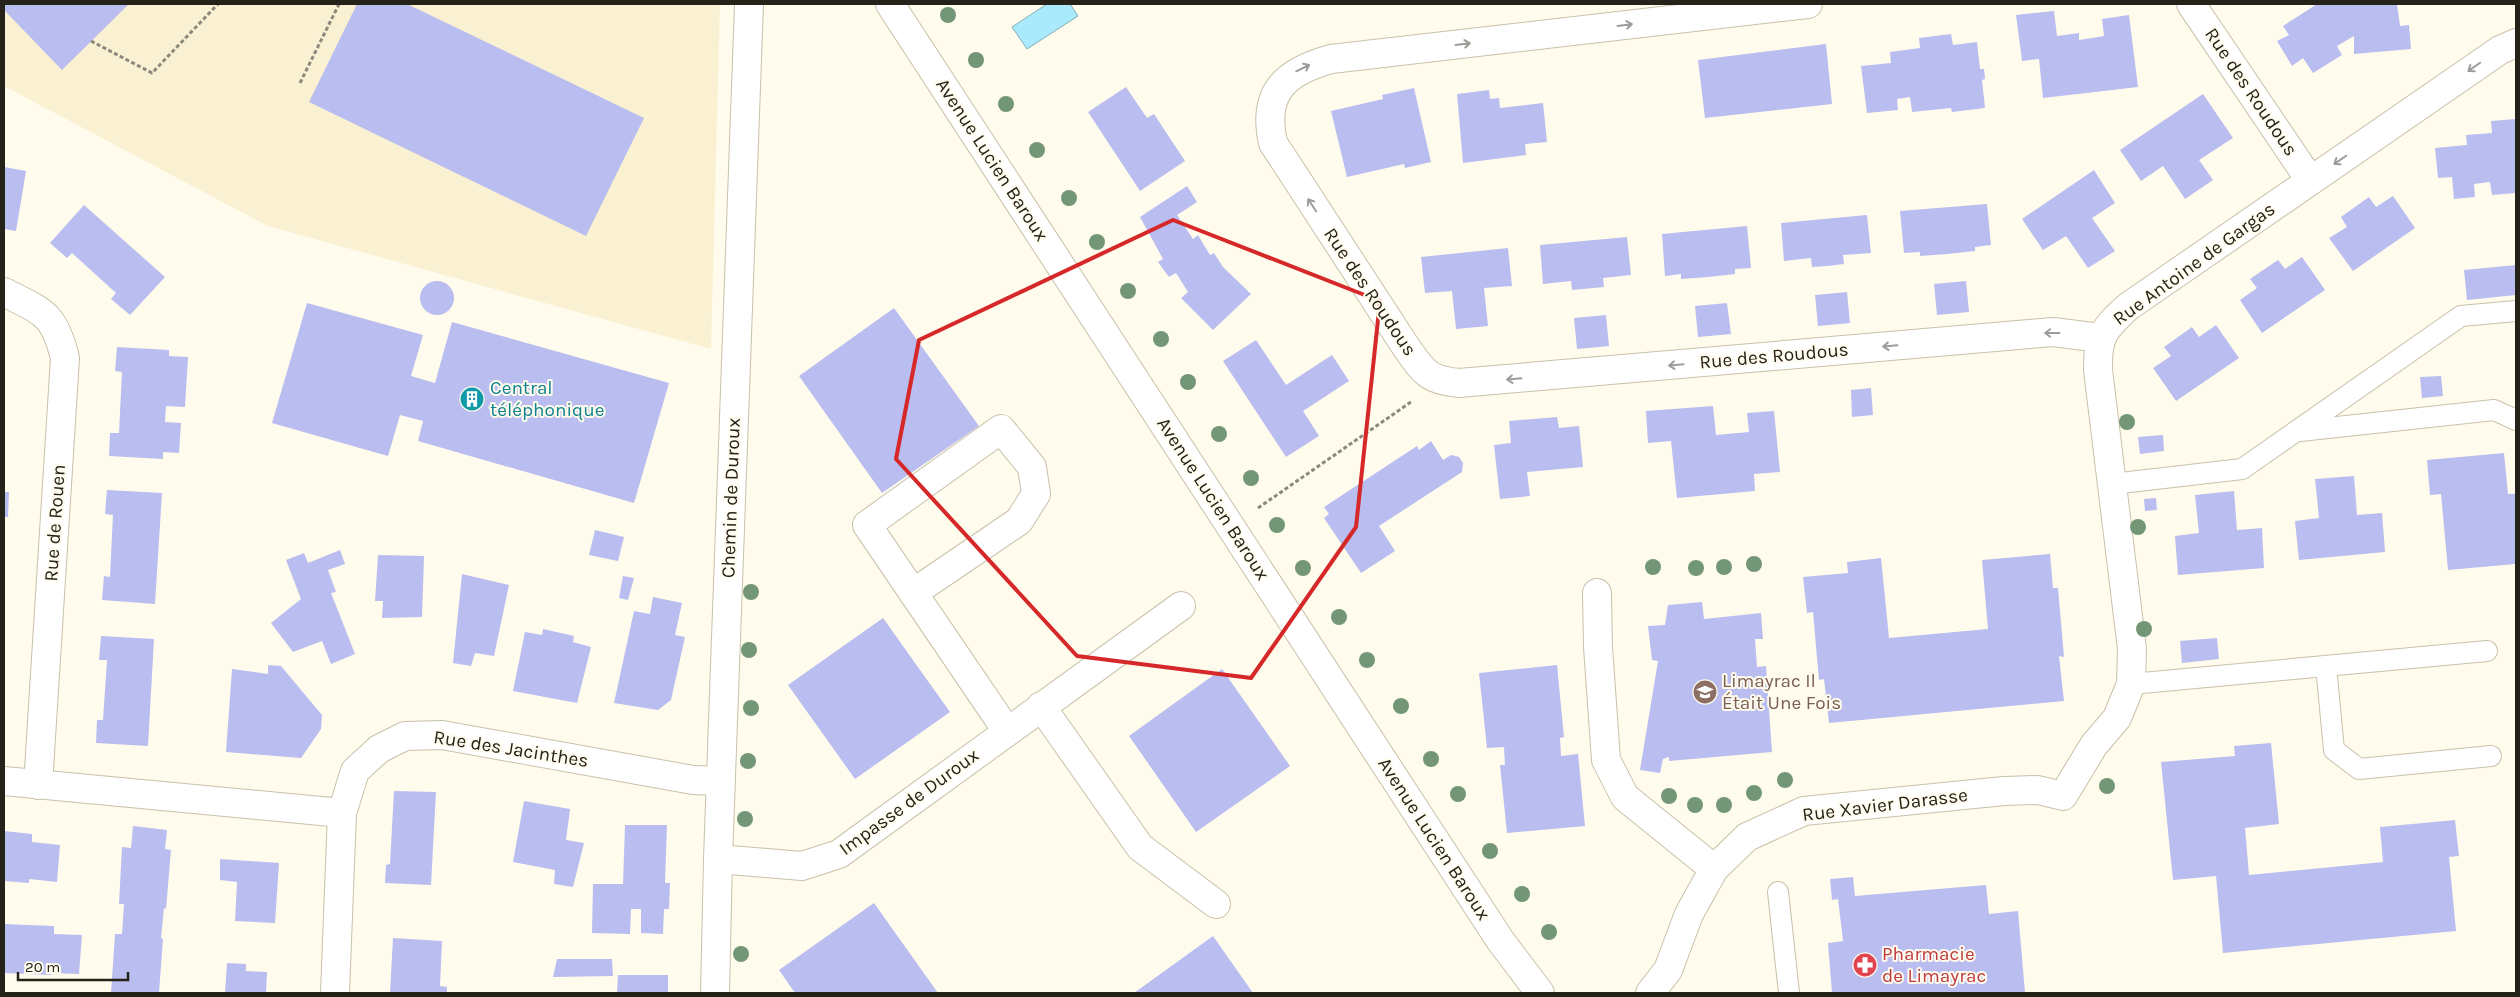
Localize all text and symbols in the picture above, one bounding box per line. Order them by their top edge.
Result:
one-way arrow [1616,20,1632,30]
street label: Rue des Roudous [2200,24,2302,160]
one-way arrow [1455,39,1471,49]
one-way arrow [2467,62,2481,72]
one-way arrow [1295,63,1310,73]
street label: Avenue Lucien Baroux [931,75,1053,246]
one-way arrow [2334,155,2348,165]
one-way arrow [1307,198,1317,212]
street label: Rue Antoine de Gargas [2109,198,2279,330]
street label: Rue des Roudous [1319,224,1421,360]
one-way arrow [2044,328,2060,338]
street label: Rue des Roudous [1699,339,1849,373]
one-way arrow [1882,341,1898,351]
one-way arrow [1668,360,1684,369]
one-way arrow [1506,374,1522,383]
place label: Central téléphonique [490,377,604,421]
building icon: Central téléphonique [459,386,485,412]
street label: Avenue Lucien Baroux [1152,414,1274,585]
street label: Chemin de Duroux [717,417,745,579]
street label: Rue de Rouen [40,464,70,582]
place label: Limayrac Il Était Une Fois [1722,670,1841,714]
school or university icon: Limayrac Il Était Une Fois [1692,679,1718,705]
street label: Rue des Jacinthes [432,726,590,772]
street label: Impasse de Duroux [835,744,983,860]
street label: Avenue Lucien Baroux [1373,754,1495,925]
street label: Rue Xavier Darasse [1801,784,1969,826]
place label: Pharmacie de Limayrac [1882,943,1986,987]
scale bar [18,950,128,982]
pharmacy icon: Pharmacie de Limayrac [1852,952,1878,978]
text: 20 m [25,958,60,976]

